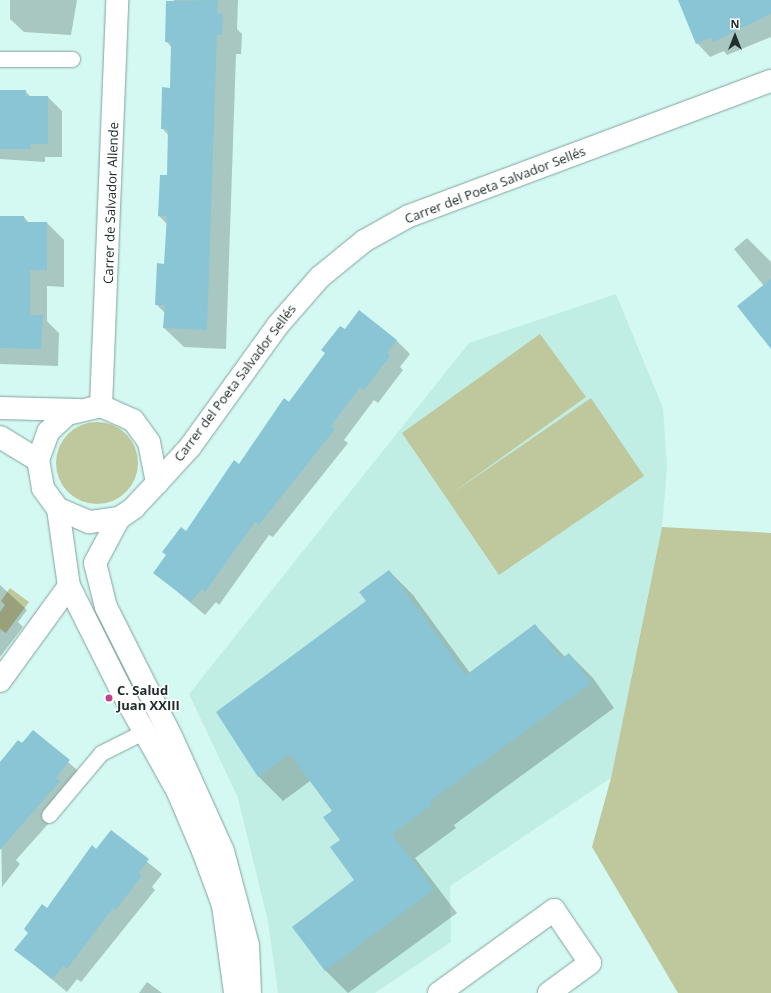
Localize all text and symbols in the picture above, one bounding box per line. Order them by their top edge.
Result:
north arrow [715,16,755,56]
text: N [731,16,739,31]
street label: Carrer de Salvador Allende [100,122,122,284]
street label: Carrer del Poeta Salvador Sellés [402,143,588,227]
street label: Carrer del Poeta Salvador Sellés [171,301,299,465]
place label: C. Salud Juan XXIII [117,683,180,714]
marker: C. Salud Juan XXIII [104,693,114,703]

